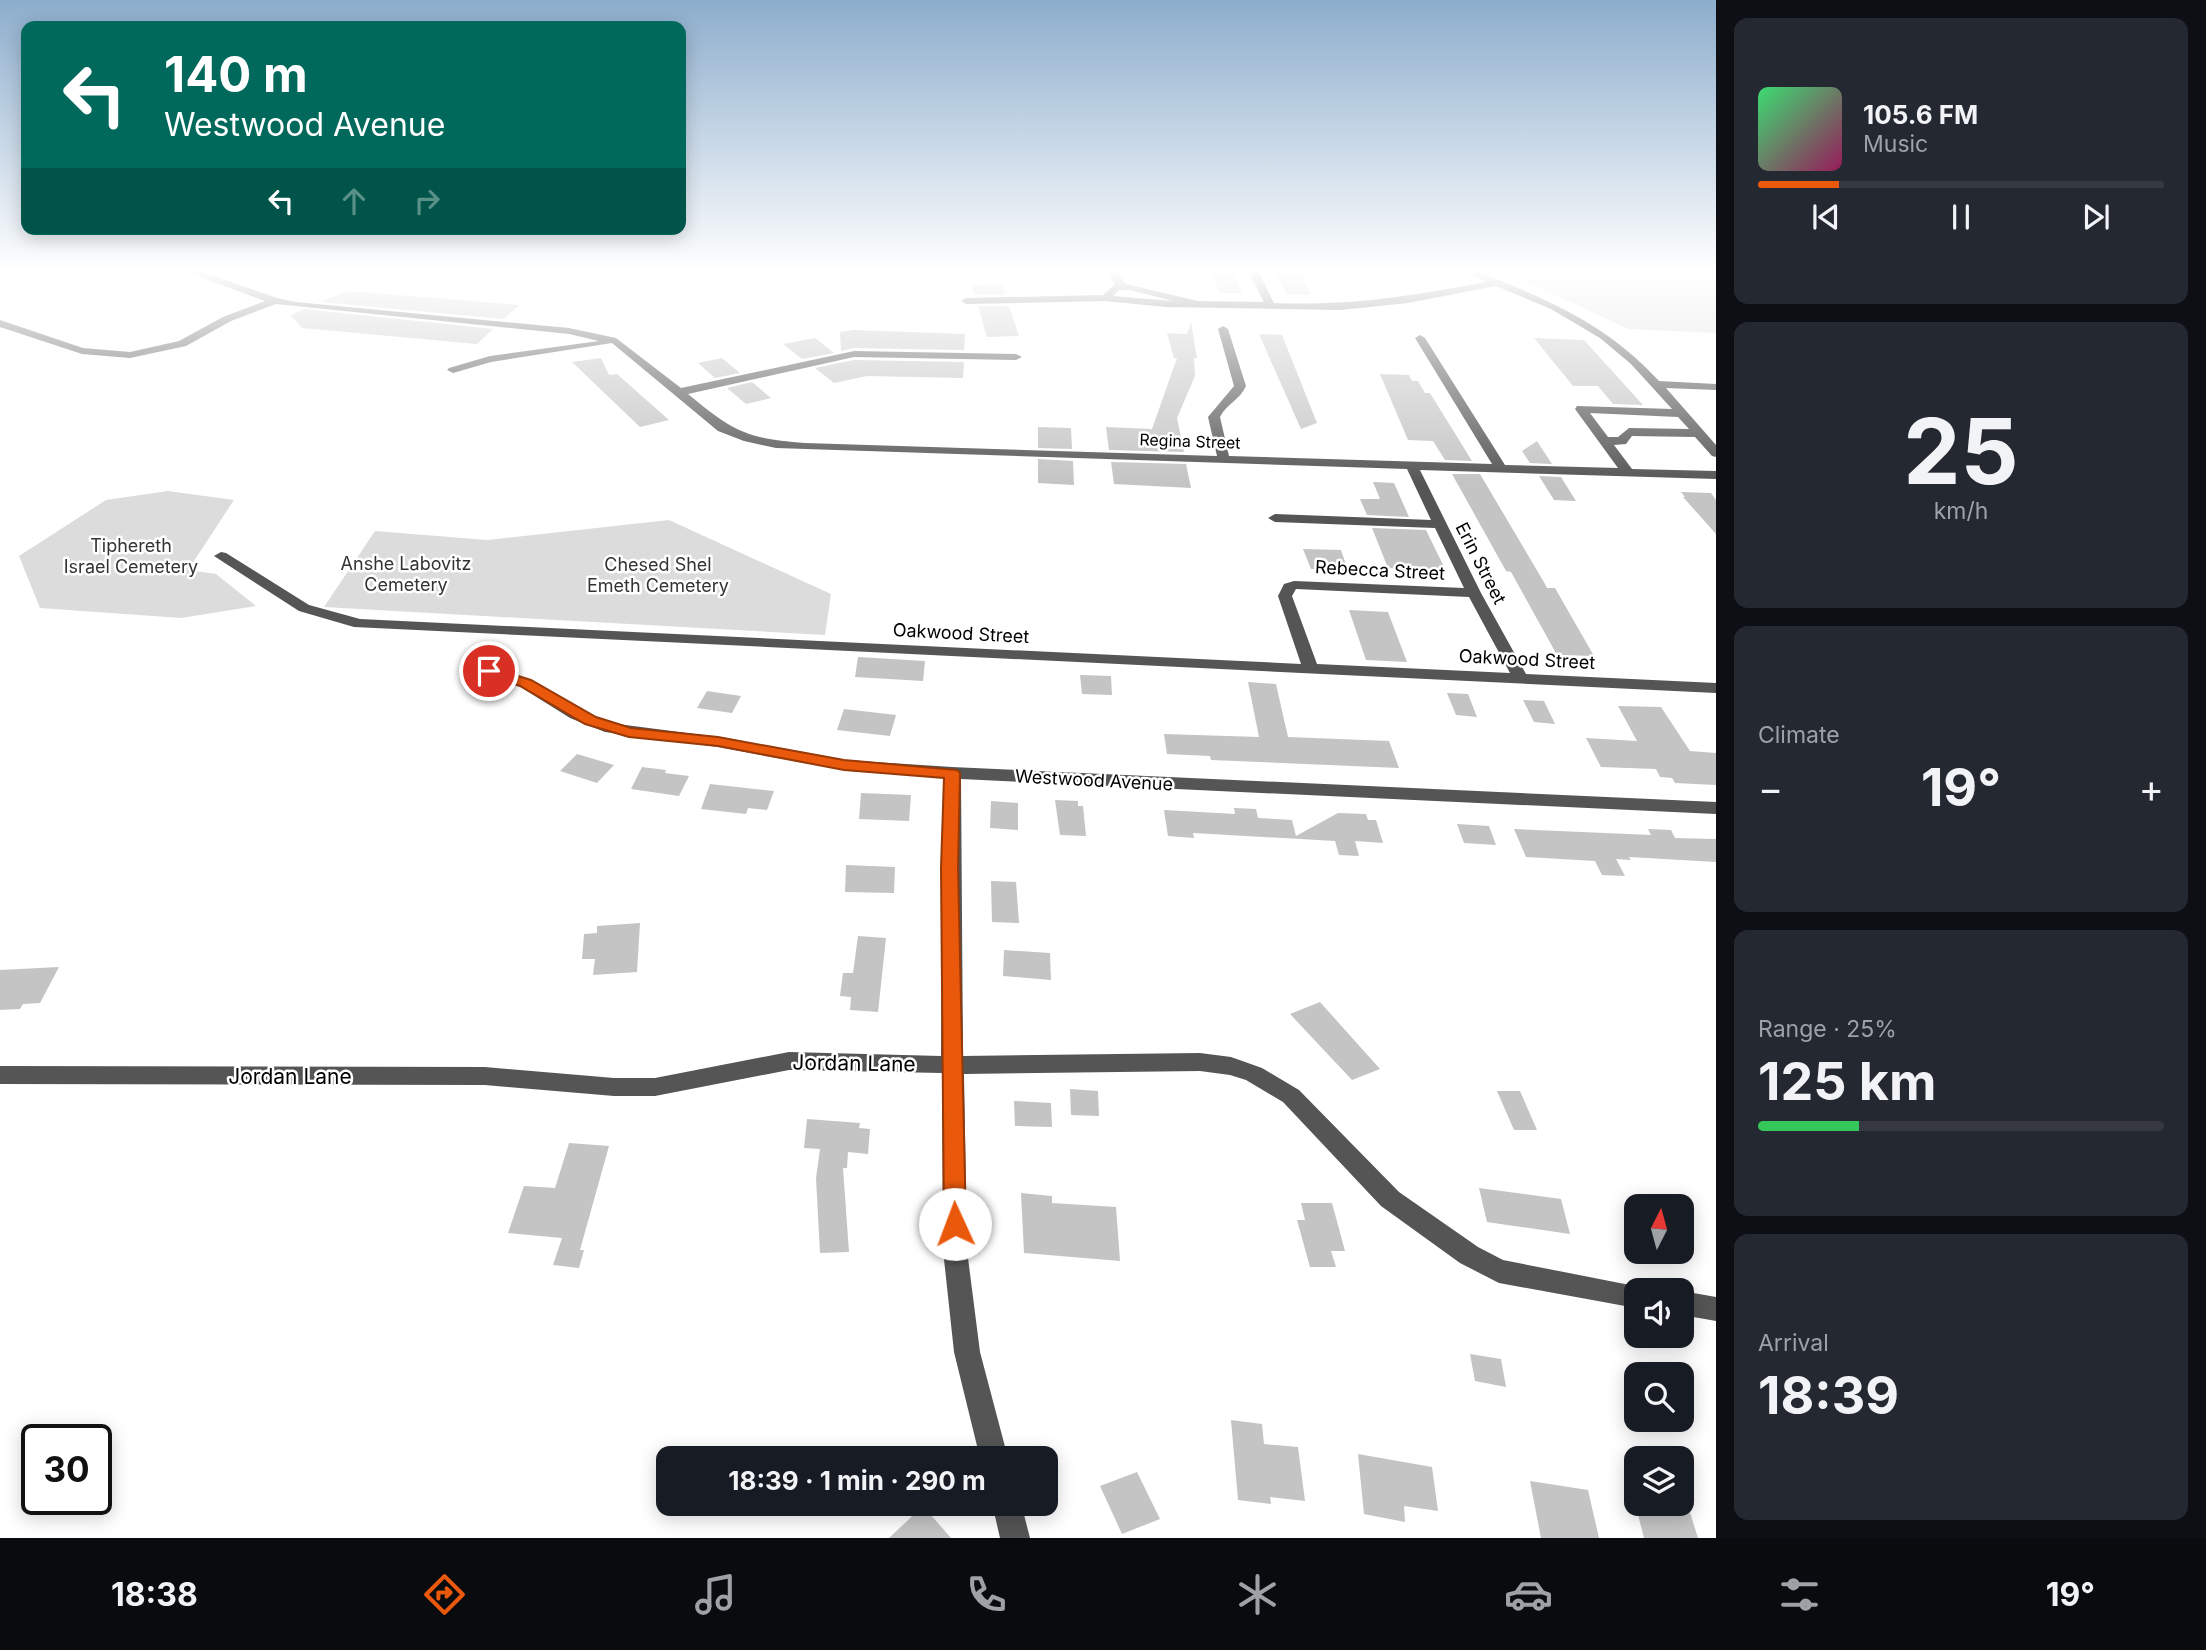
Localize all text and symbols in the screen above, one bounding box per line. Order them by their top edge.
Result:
text: 140 m [164,45,308,104]
icon: left [49,49,140,140]
text: 105.6 FM [1863,99,1978,130]
text: Westwood Avenue [164,105,445,144]
text: Music [1863,130,1928,158]
icon: left [262,182,300,220]
icon: ahead [335,182,373,220]
icon: right [408,182,446,220]
icon: previous [1807,198,1845,236]
icon: pause [1942,198,1980,236]
icon: next [2077,198,2115,236]
text: 25 [1903,396,2019,506]
street label: Regina Street [1139,429,1241,453]
text: km/h [1934,497,1988,525]
street label: Erin Street [1452,519,1511,607]
park label: Tiphereth Israel Cemetery [64,535,198,577]
park label: Anshe Labovitz Cemetery [341,553,471,595]
park label: Chesed Shel Emeth Cemetery [587,554,729,596]
street label: Rebecca Street [1315,556,1446,584]
street label: Oakwood Street [892,619,1030,647]
pin [459,641,519,701]
street label: Oakwood Street [1458,645,1596,673]
icon: arrive [470,652,508,690]
text: Climate [1758,721,1840,749]
text: 19° [1921,756,2001,819]
street label: Westwood Avenue [1014,765,1174,795]
text: − [1758,765,1783,811]
text: + [2139,765,2164,811]
text: Range · 25% [1758,1015,1897,1043]
street label: Jordan Lane [792,1049,916,1077]
text: 125 km [1758,1050,1936,1113]
street label: Jordan Lane [228,1064,352,1089]
position arrow [918,1187,992,1261]
north arrow [1624,1194,1694,1264]
map controls [1624,1194,1694,1516]
button: sound [1624,1278,1694,1348]
text: Arrival [1758,1329,1829,1357]
button: search [1624,1362,1694,1432]
text: 18:39 [1758,1364,1899,1427]
speed limit sign: 30 [21,1424,112,1515]
button: layers [1624,1446,1694,1516]
text: 18:39 · 1 min · 290 m [728,1465,986,1496]
icon: directions [420,1570,469,1619]
icon: music [691,1570,740,1619]
icon: phone [962,1570,1011,1619]
icon: climate [1233,1570,1282,1619]
icon: car [1504,1570,1553,1619]
icon: filters [1775,1570,1824,1619]
text: 18:38 [111,1575,198,1614]
text: 19° [2046,1575,2095,1614]

